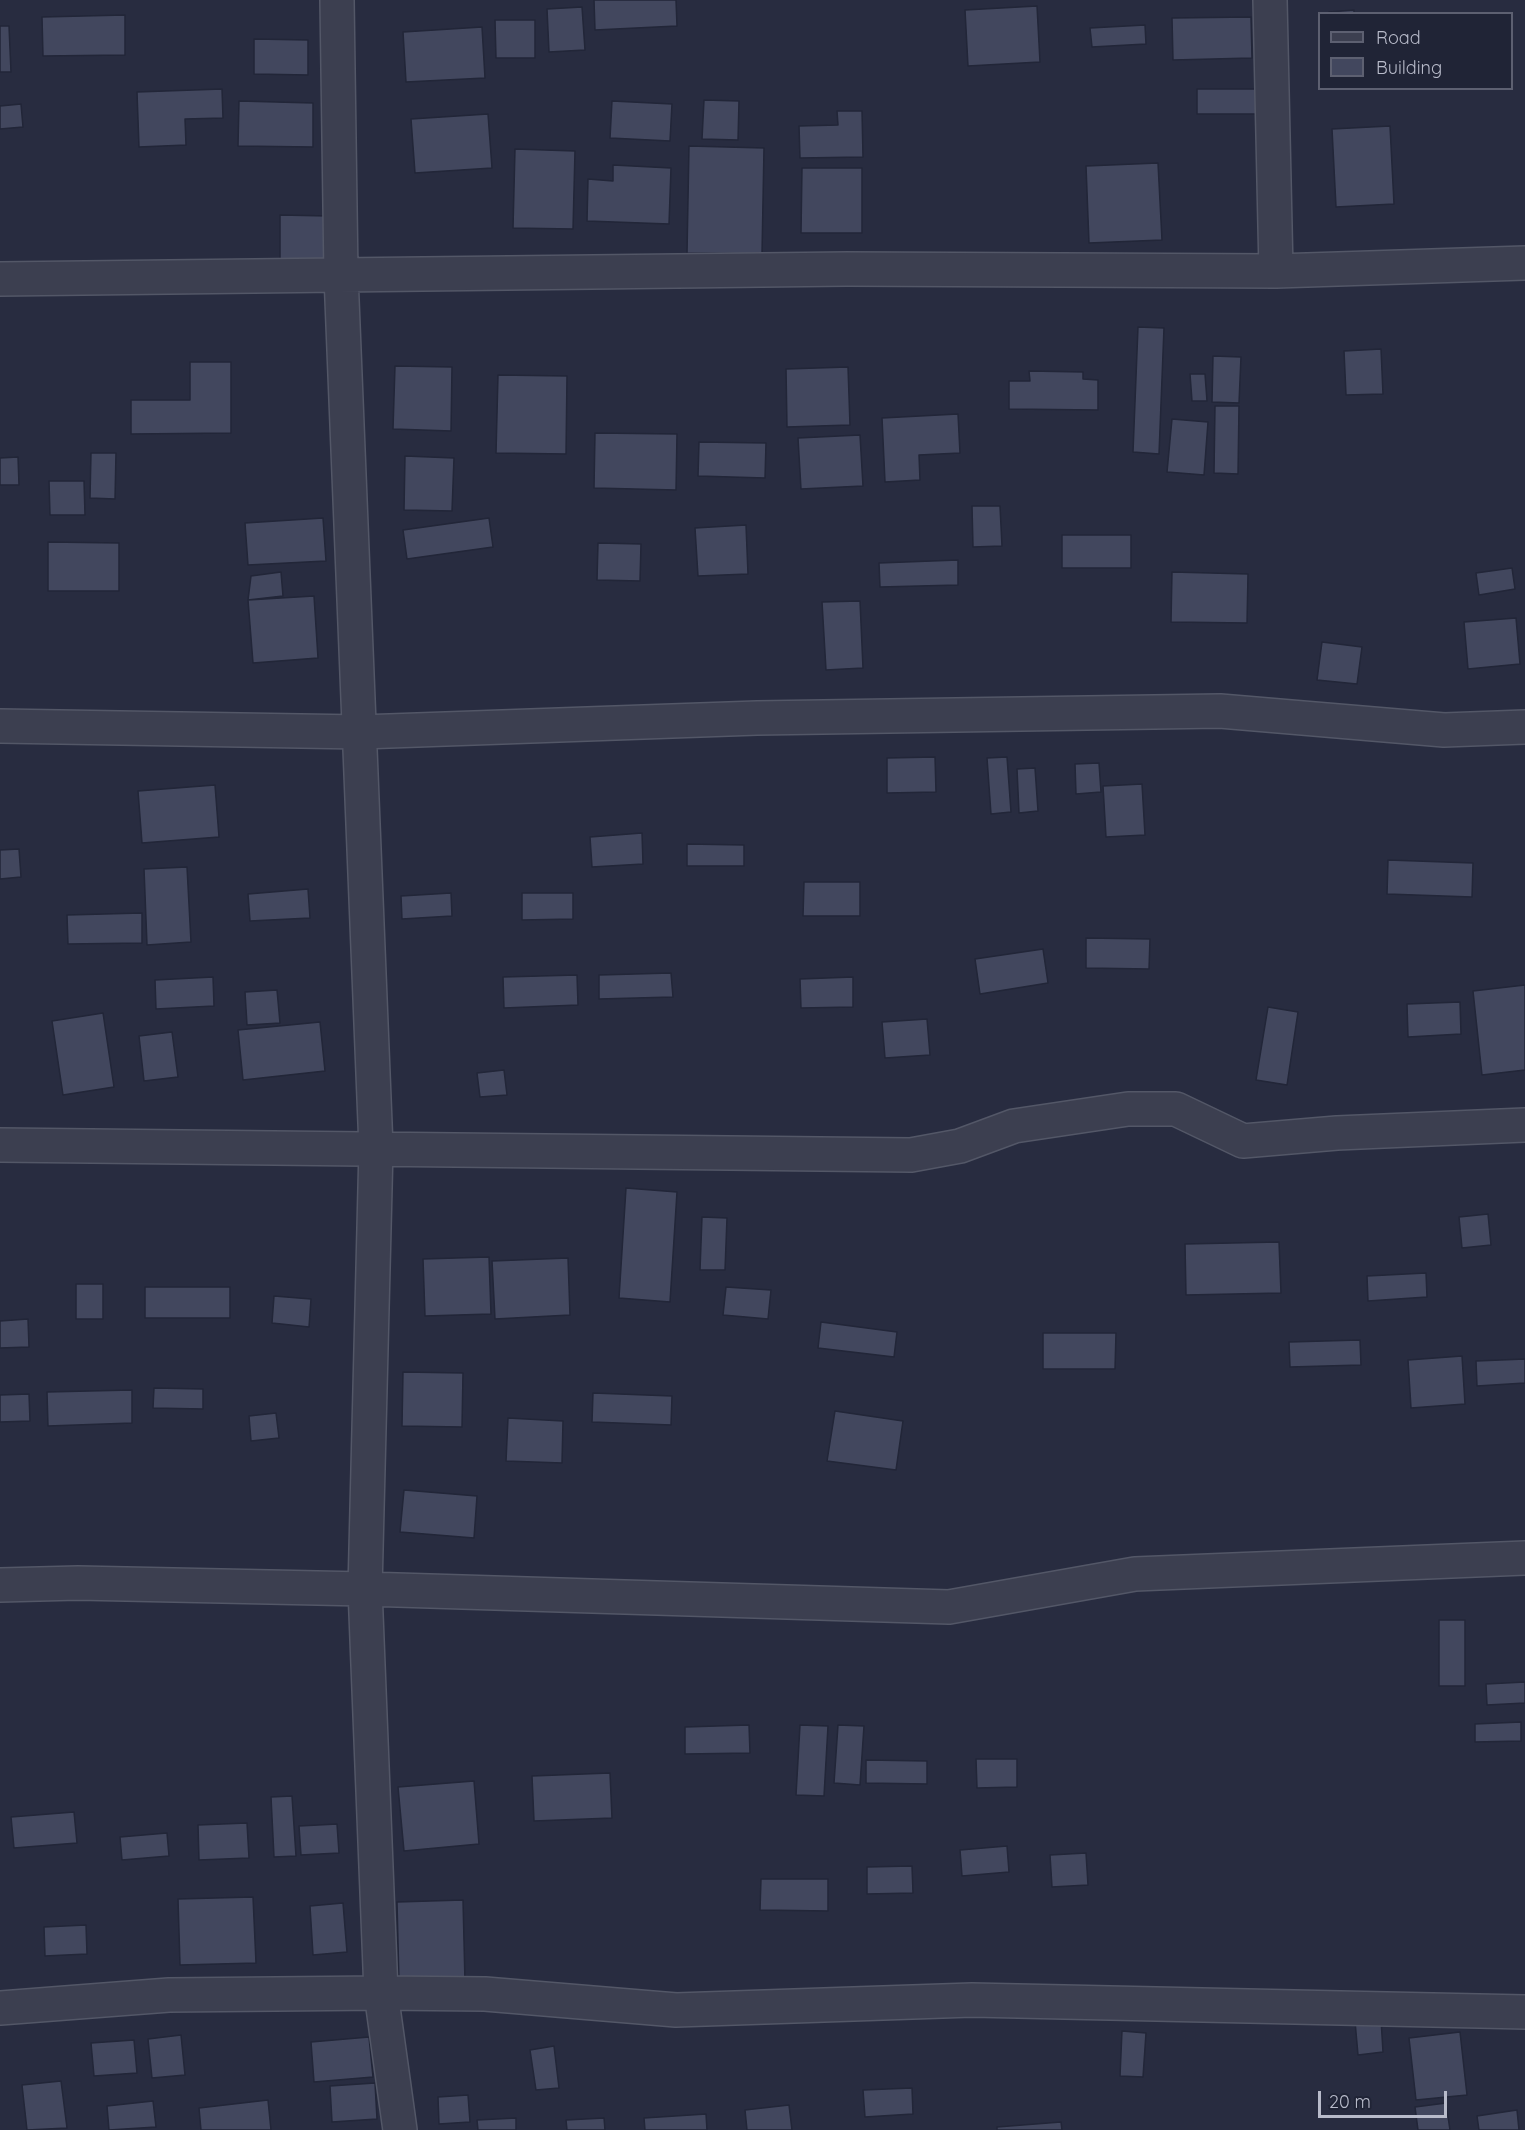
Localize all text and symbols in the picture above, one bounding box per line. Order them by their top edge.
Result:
legend [1318,12,1513,90]
text: Road [1376,26,1421,49]
text: Building [1376,56,1442,79]
scale bar [1321,2079,1450,2117]
text: 20 m [1329,2090,1371,2113]

